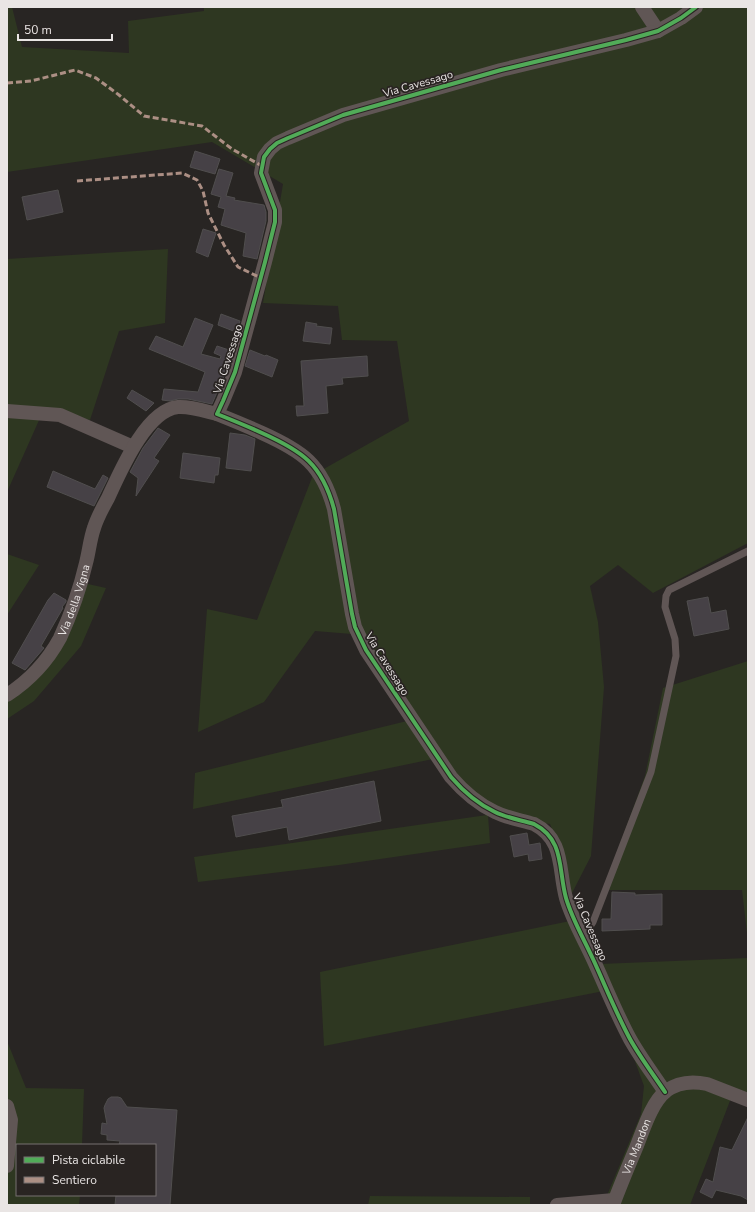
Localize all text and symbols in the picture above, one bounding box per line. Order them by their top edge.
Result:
scale bar [18,16,112,42]
text: 50 m [24,22,52,38]
street label: Via Cavessago [380,67,455,101]
street label: Via Cavessago [209,322,246,397]
street label: Via della Vigna [54,563,93,639]
street label: Via Cavessago [361,629,412,699]
street label: Via Cavessago [569,890,611,963]
street label: Via Mandon [618,1116,654,1178]
legend [16,1144,156,1196]
text: Pista ciclabile [52,1152,125,1168]
text: Sentiero [52,1172,97,1188]

